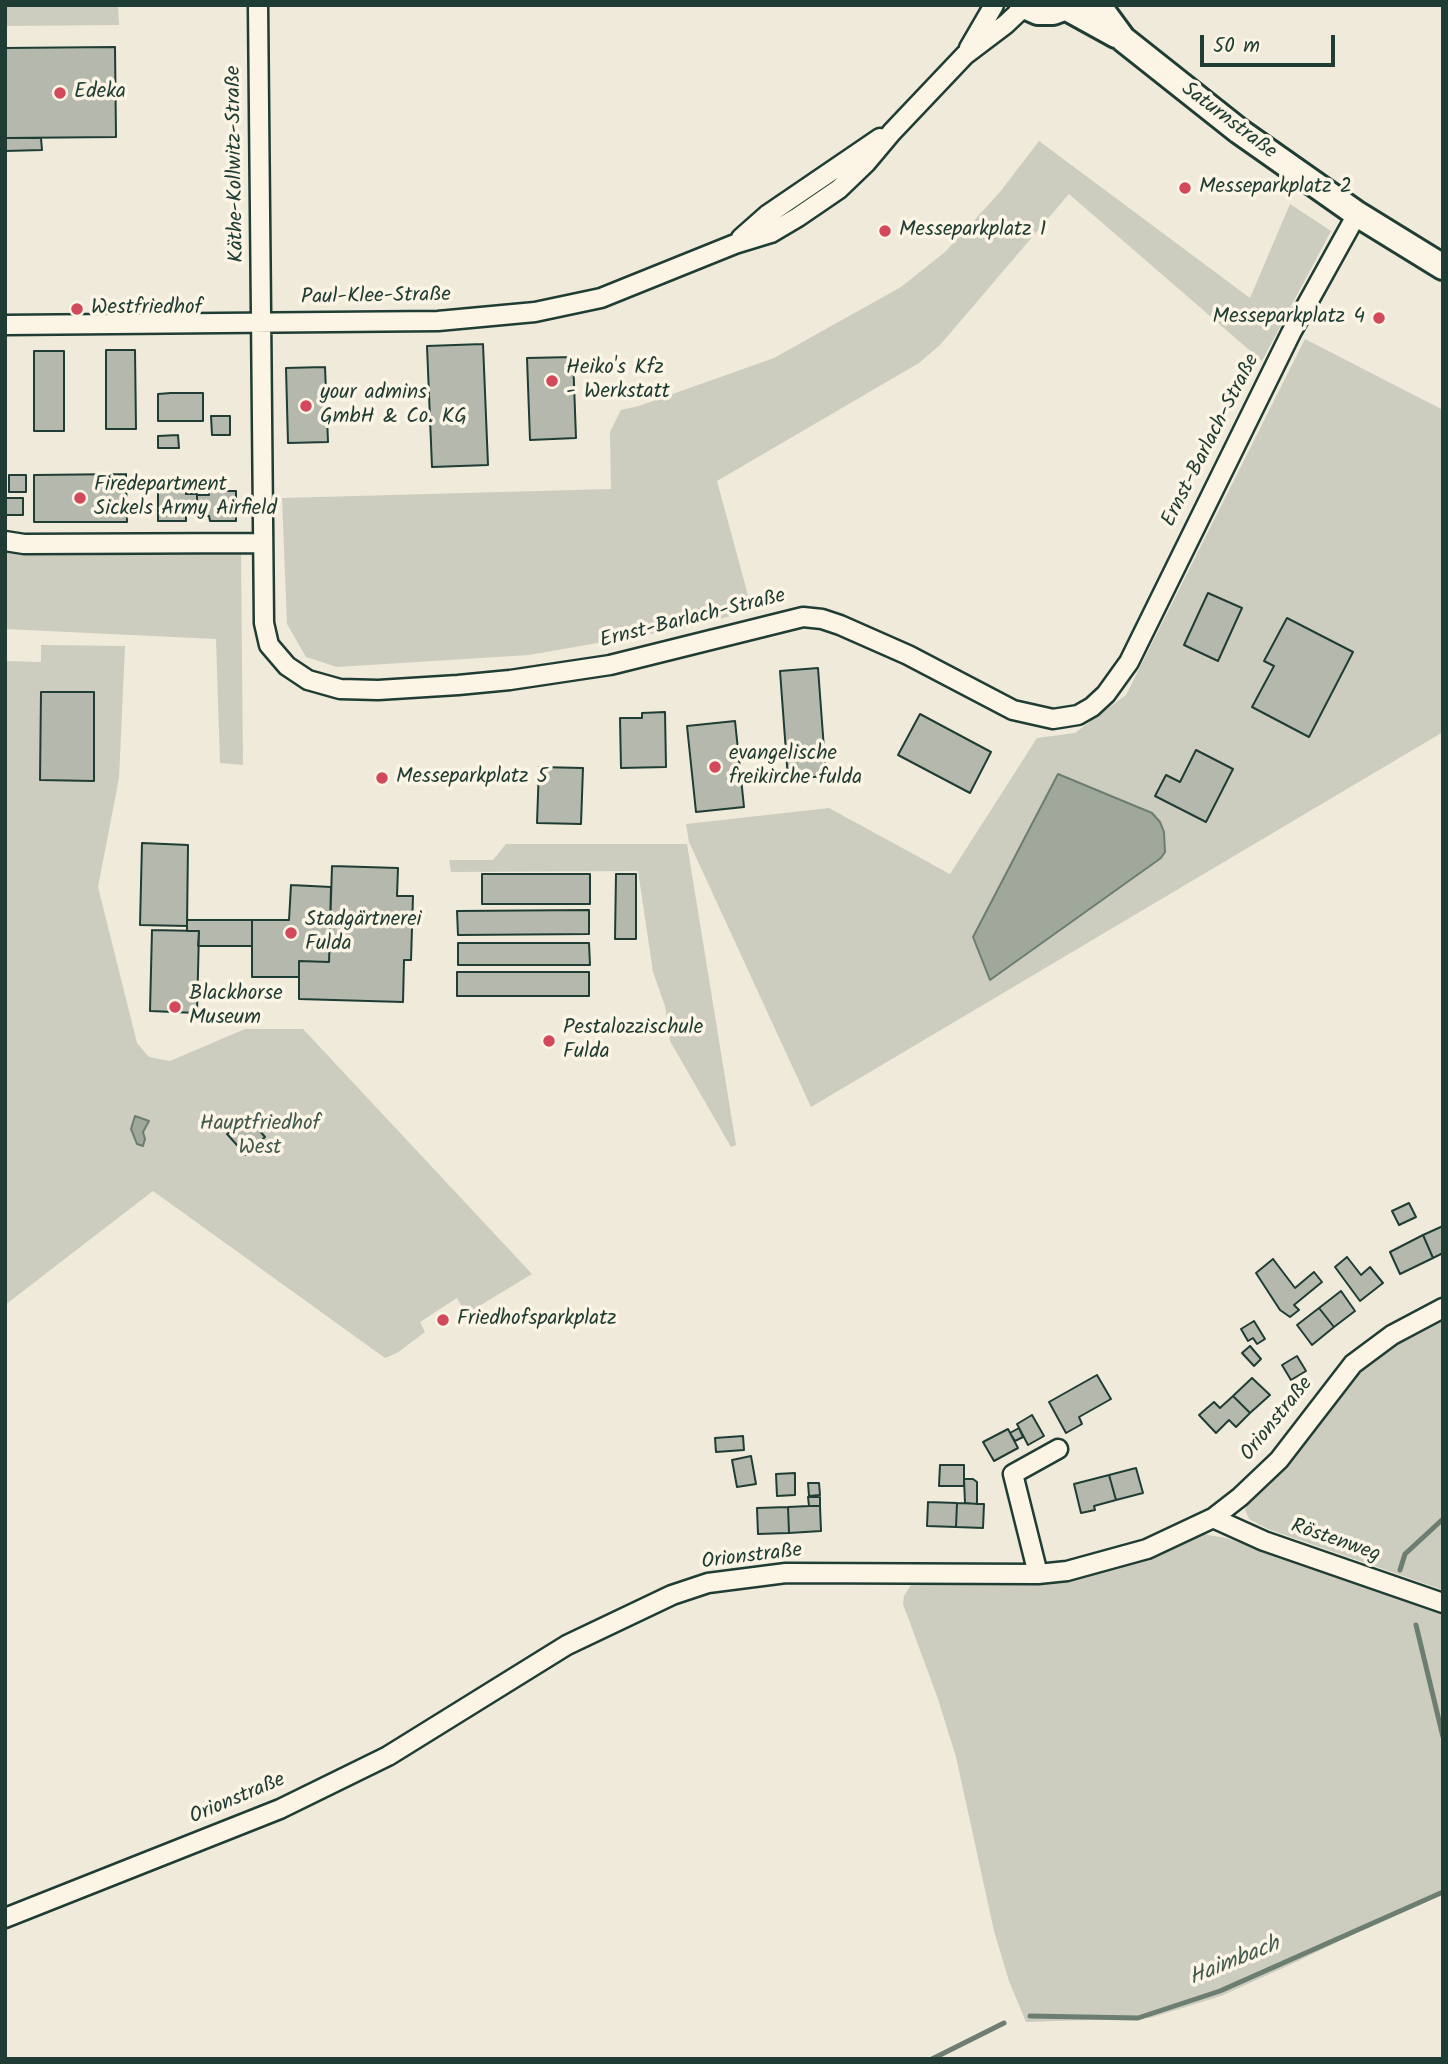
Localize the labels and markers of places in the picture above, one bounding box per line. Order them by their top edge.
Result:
place label: Edeka [74,80,126,106]
marker: Edeka [52,85,68,101]
place label: Messeparkplatz 2 [1199,175,1352,201]
marker: Messeparkplatz 2 [1177,180,1193,196]
place label: Messeparkplatz 1 [899,218,1046,244]
marker: Messeparkplatz 1 [877,223,893,239]
place label: Westfriedhof [91,296,202,322]
marker: Westfriedhof [69,301,85,317]
place label: Messeparkplatz 4 [1213,305,1365,331]
marker: Messeparkplatz 4 [1371,310,1387,326]
place label: Heiko's Kfz - Werkstatt [566,356,670,406]
marker: Heiko's Kfz - Werkstatt [544,373,560,389]
place label: your admins GmbH & Co. KG [320,381,467,431]
marker: your admins GmbH & Co. KG [298,398,314,414]
place label: Firedepartment Sickels Army Airfield [94,473,277,523]
marker: Firedepartment Sickels Army Airfield [72,490,88,506]
place label: evangelische freikirche fulda [729,742,862,792]
marker: evangelische freikirche fulda [707,759,723,775]
place label: Messeparkplatz 5 [396,765,548,791]
marker: Messeparkplatz 5 [374,770,390,786]
place label: Stadgärtnerei Fulda [305,908,422,958]
marker: Stadgärtnerei Fulda [283,925,299,941]
place label: Blackhorse Museum [189,982,283,1032]
marker: Blackhorse Museum [167,999,183,1015]
place label: Pestalozzischule Fulda [563,1016,703,1066]
marker: Pestalozzischule Fulda [541,1033,557,1049]
place label: Friedhofsparkplatz [457,1307,617,1333]
marker: Friedhofsparkplatz [435,1312,451,1328]

